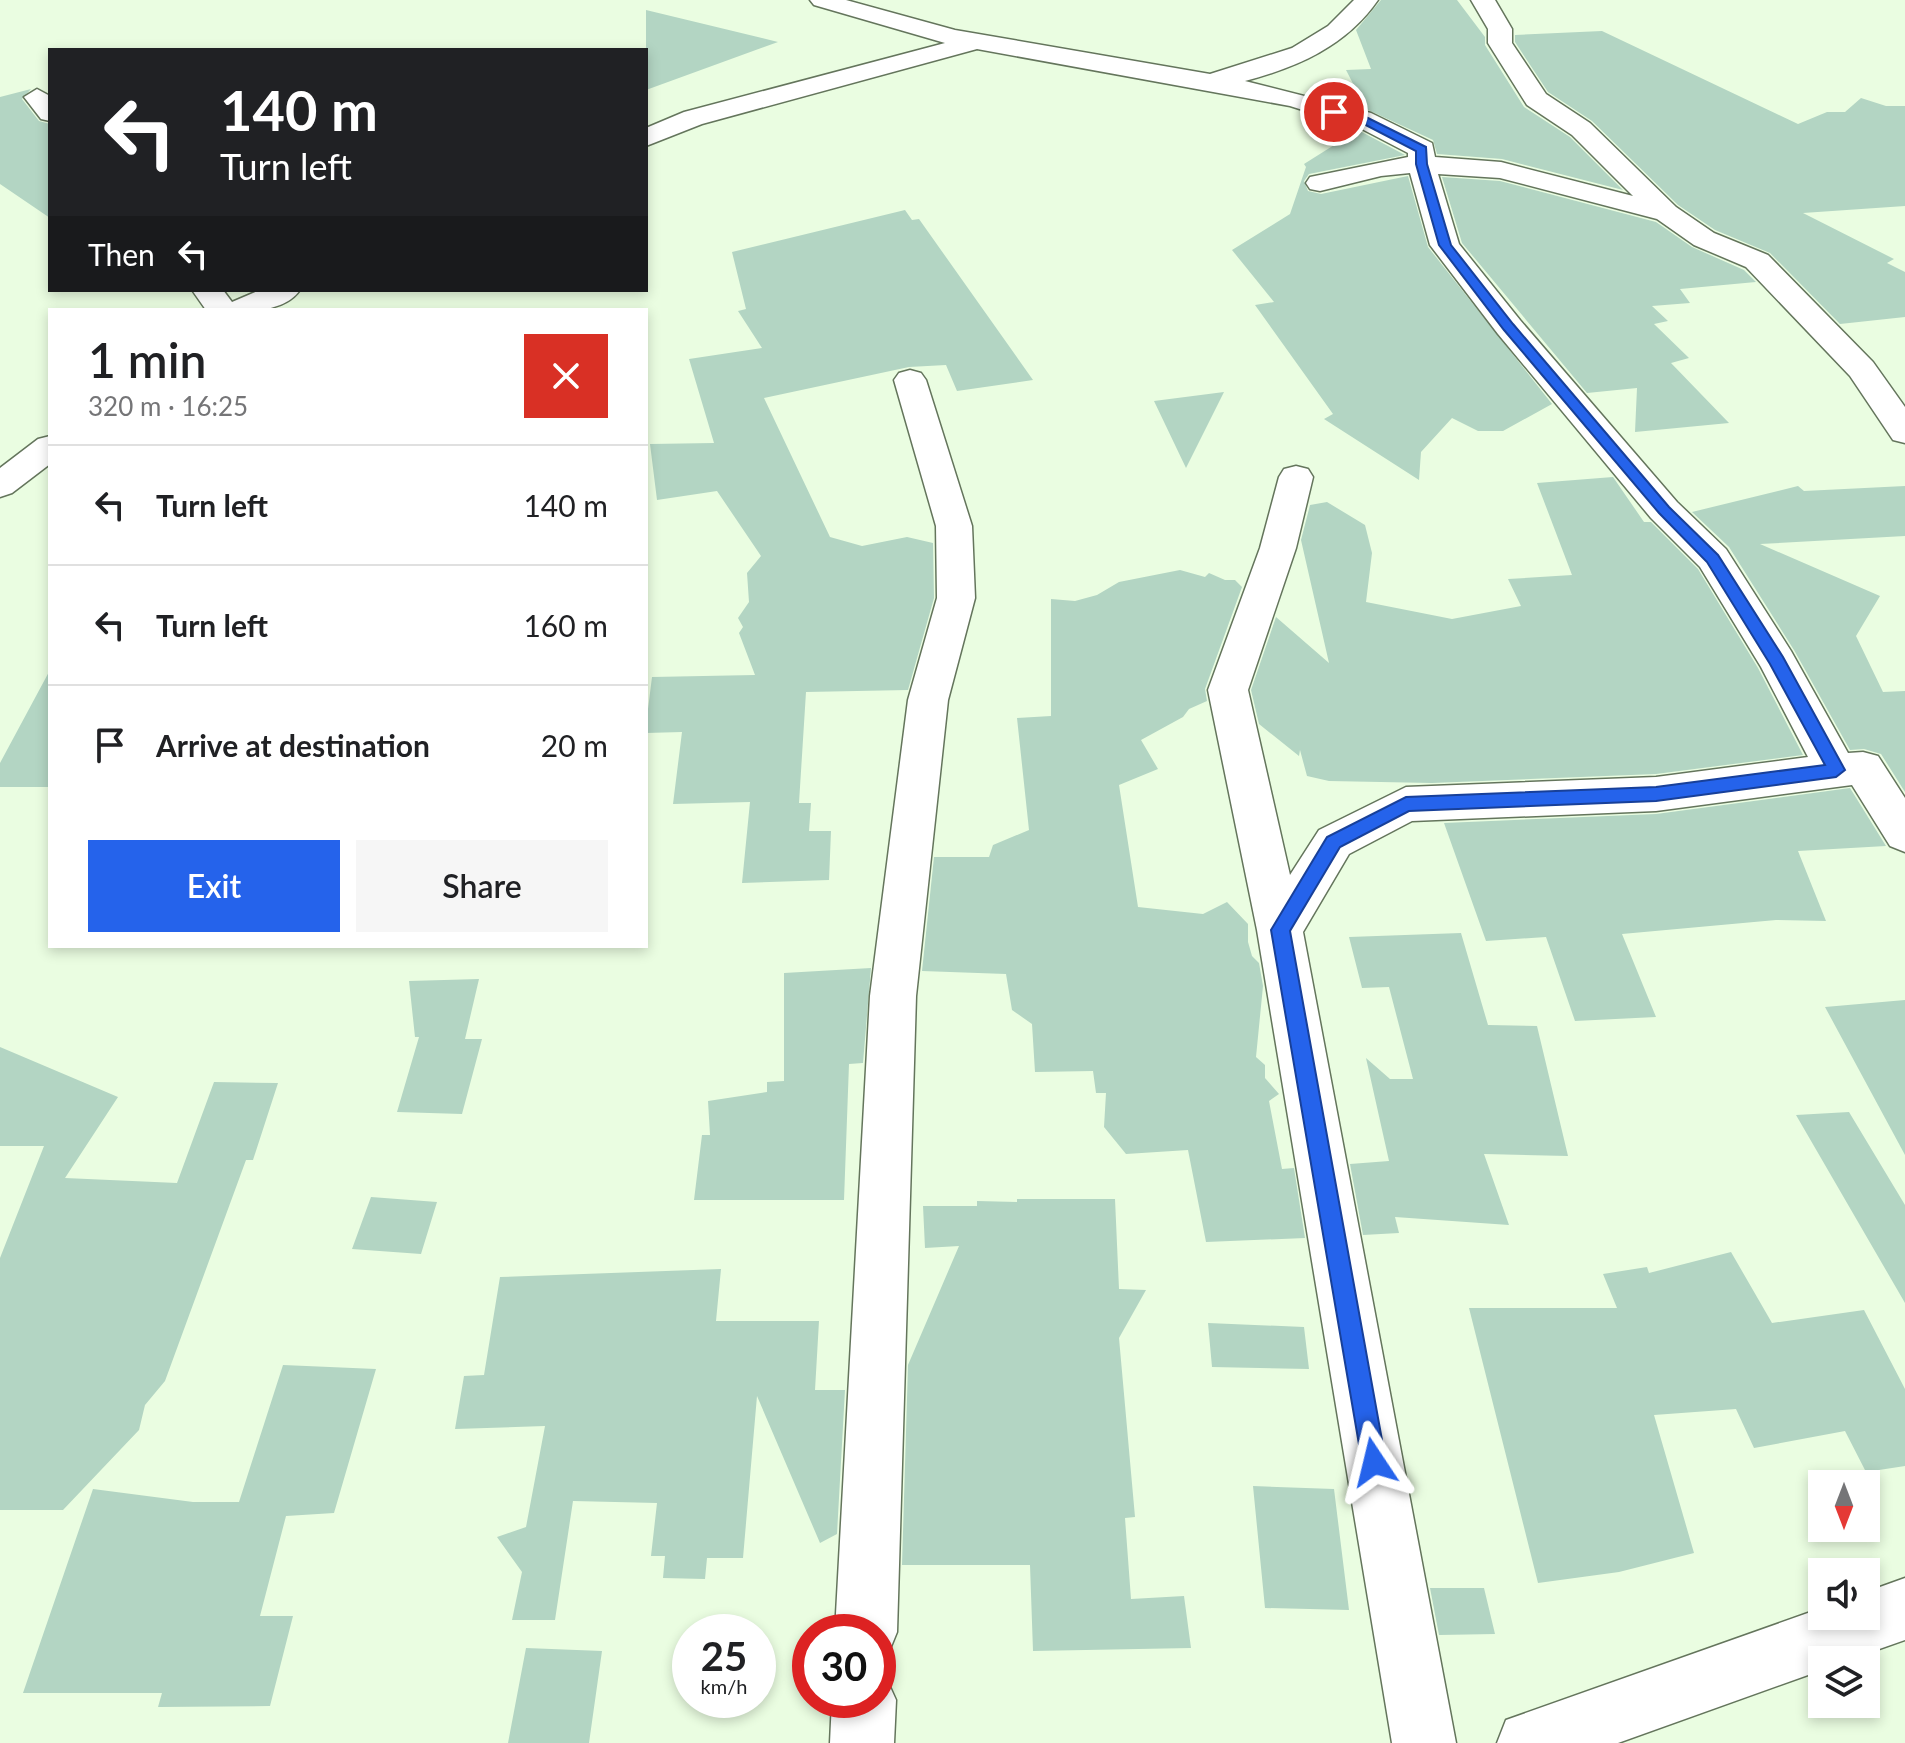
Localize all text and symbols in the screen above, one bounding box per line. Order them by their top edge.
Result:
text: 140 m [220,76,378,143]
pin [1300,78,1368,146]
icon: left [88,80,192,184]
icon: arrive [1312,90,1356,134]
text: Turn left [220,144,352,188]
icon: left [171,232,215,276]
text: Then [88,236,155,272]
text: 1 min [88,331,206,388]
button: close [524,334,608,418]
text: 320 m · 16:25 [88,390,248,422]
icon: left [88,483,132,527]
text: Turn left [156,487,268,523]
text: 140 m [523,487,608,523]
icon: left [88,603,132,647]
text: Turn left [156,607,268,643]
text: 160 m [523,607,608,643]
icon: arrive [88,723,132,767]
text: Arrive at destination [156,727,430,763]
text: 20 m [541,727,608,763]
button: Exit [88,840,340,932]
button: Share [356,840,608,932]
position arrow [1332,1420,1416,1504]
north arrow [1808,1470,1880,1542]
map controls [1808,1470,1880,1718]
button: sound [1808,1558,1880,1630]
speed limit sign: 30 [792,1614,896,1718]
text: 25 [701,1632,747,1680]
button: layers [1808,1646,1880,1718]
text: km/h [701,1674,747,1698]

